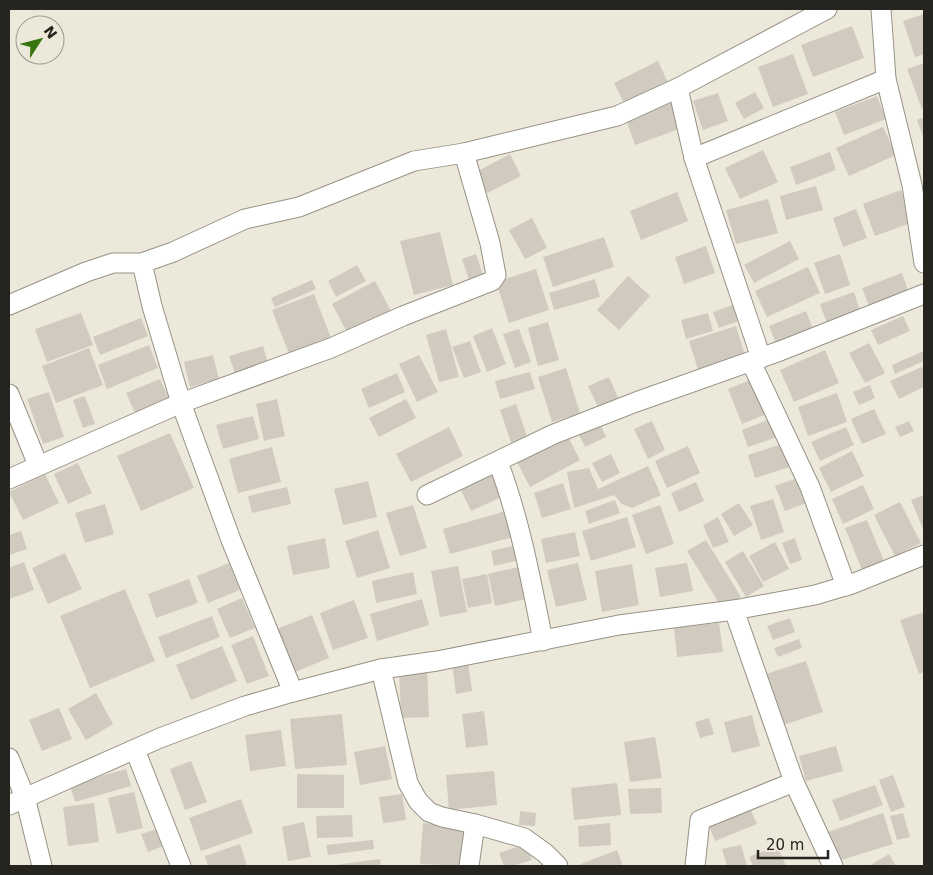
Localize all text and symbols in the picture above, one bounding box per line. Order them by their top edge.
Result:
north arrow [15,15,65,65]
text: N [41,23,60,42]
scale bar [758,828,828,860]
text: 20 m [766,836,804,854]

